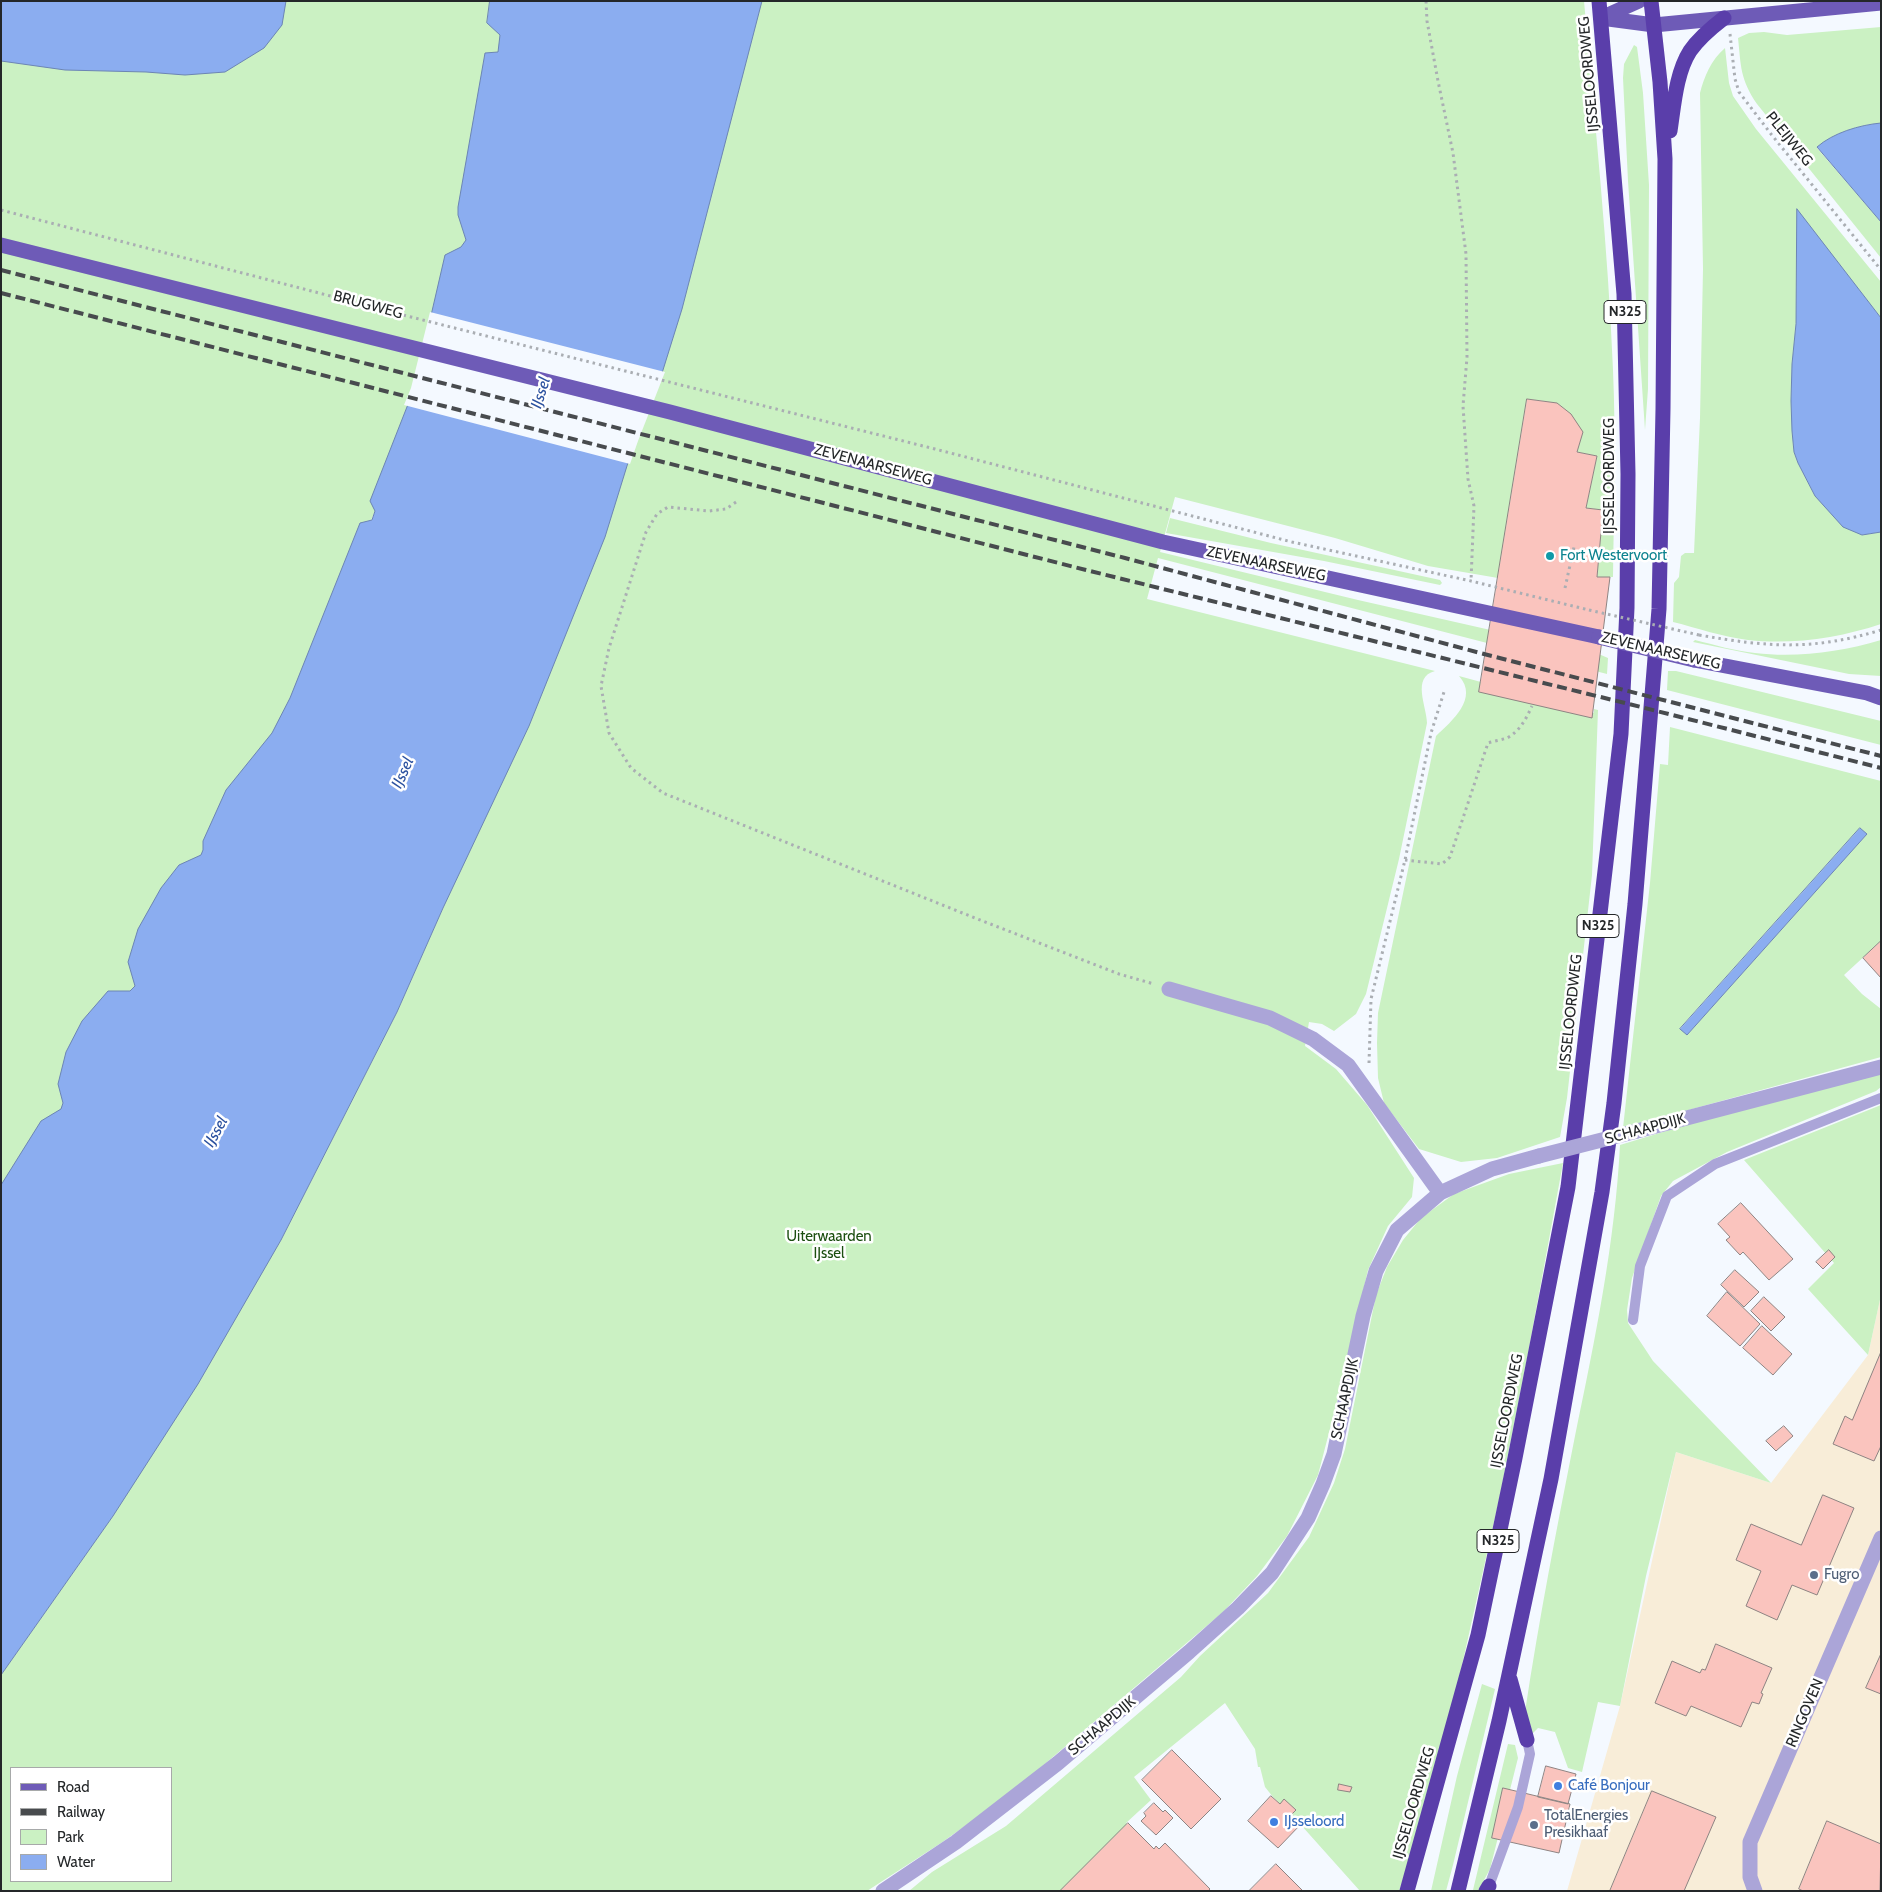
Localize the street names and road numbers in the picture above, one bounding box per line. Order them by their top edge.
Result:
street label: IJSSELOORDWEG [1575,15,1603,133]
street label: PLEIJWEG [1762,108,1816,170]
street label: BRUGWEG [331,287,405,323]
road number: N325 [1604,300,1646,324]
street label: IJSSELOORDWEG [1601,418,1619,534]
street label: ZEVENAARSEWEG [812,441,934,489]
street label: ZEVENAARSEWEG [1205,543,1327,585]
street label: ZEVENAARSEWEG [1600,629,1722,673]
road number: N325 [1577,914,1619,938]
street label: IJSSELOORDWEG [1556,953,1586,1071]
street label: SCHAAPDIJK [1603,1110,1687,1148]
street label: IJSSELOORDWEG [1487,1352,1527,1470]
street label: SCHAAPDIJK [1328,1357,1362,1441]
road number: N325 [1477,1530,1519,1552]
street label: RINGOVEN [1782,1676,1828,1750]
street label: SCHAAPDIJK [1065,1693,1139,1759]
street label: IJSSELOORDWEG [1389,1745,1439,1861]

